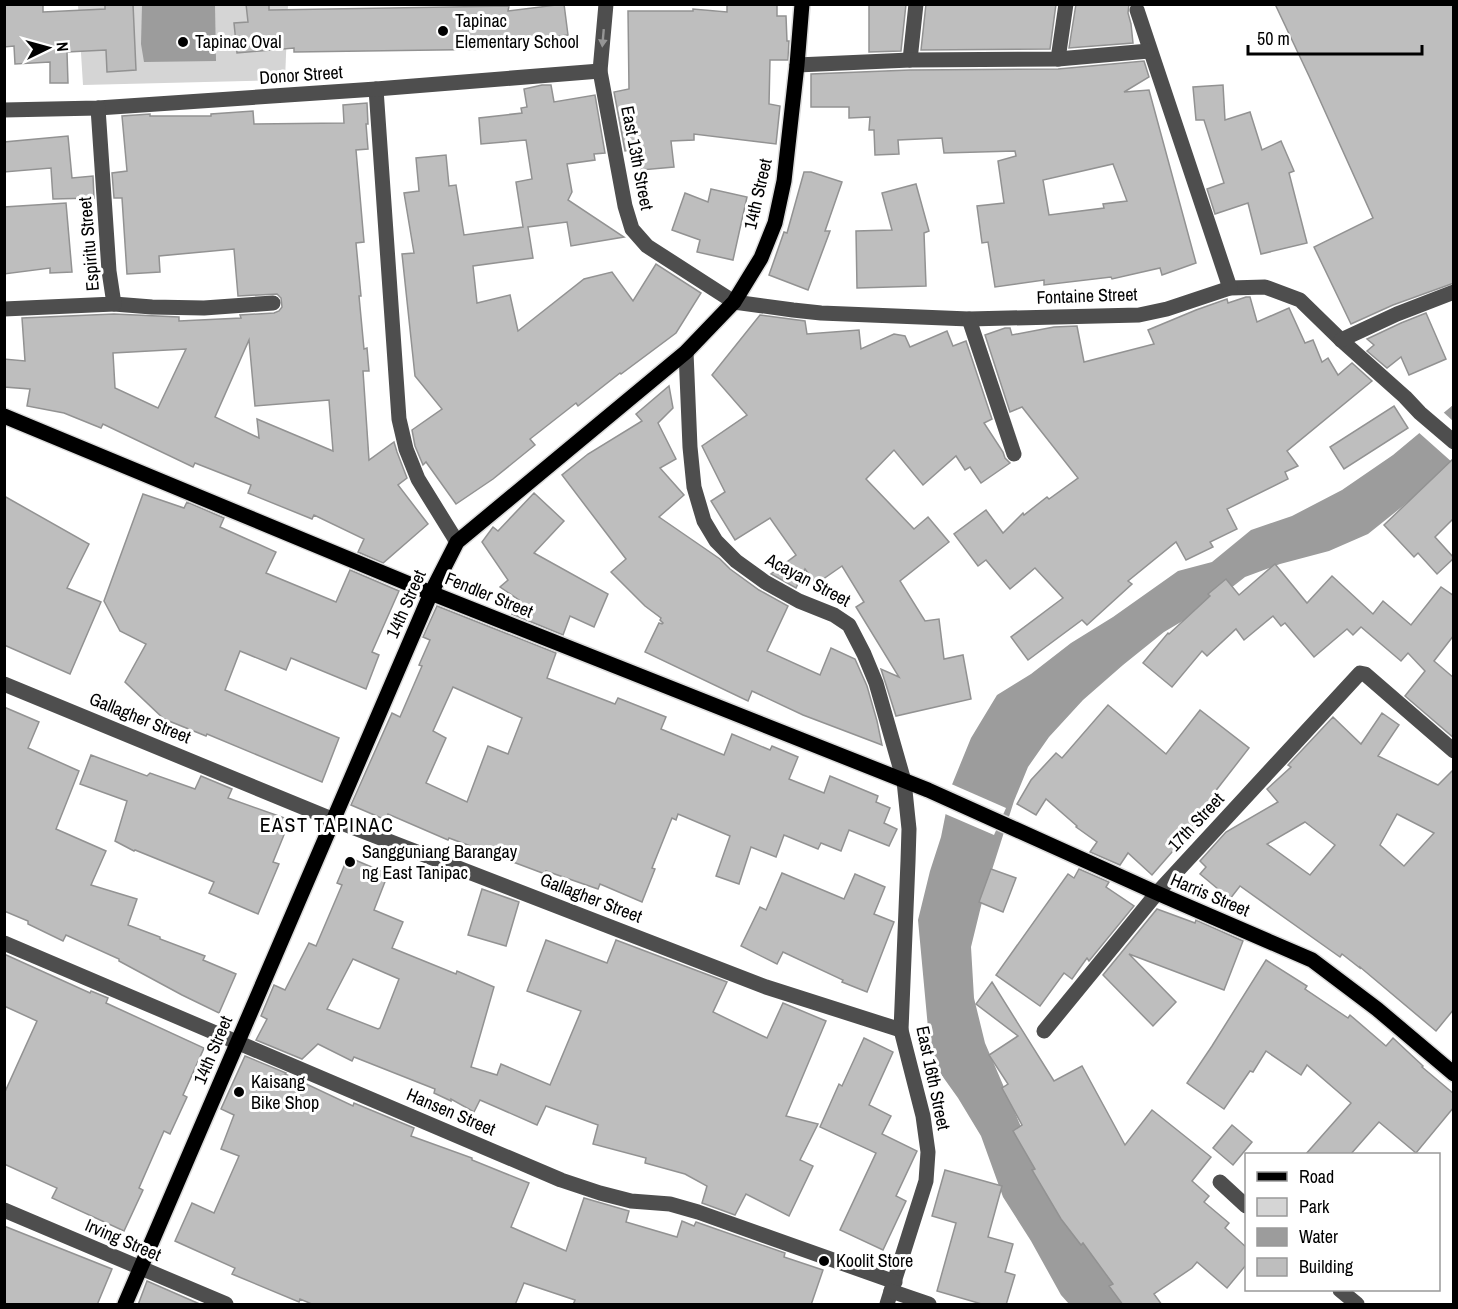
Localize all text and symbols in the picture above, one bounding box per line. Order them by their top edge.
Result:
place label: Tapinac Elementary School [455,8,579,54]
north arrow [18,18,78,78]
scale bar [1248,18,1422,56]
marker: Tapinac Elementary School [436,24,450,38]
text: 50 m [1257,26,1290,51]
one-way arrow [598,28,608,47]
place label: Tapinac Oval [195,29,281,54]
marker: Tapinac Oval [176,35,190,49]
text: N [52,41,74,52]
street label: Donor Street [258,59,344,90]
street label: East 13th Street [615,104,660,212]
street label: 14th Street [737,156,778,232]
street label: Espiritu Street [72,196,105,292]
street label: Fontaine Street [1036,281,1138,310]
street label: Acayan Street [761,546,855,612]
street label: 14th Street [379,566,432,642]
street label: Fendler Street [441,566,537,624]
street label: Gallagher Street [86,686,195,749]
street label: 17th Street [1162,787,1229,857]
district label: EAST TAPINAC [260,811,394,838]
place label: Sangguniang Barangay ng East Tanipac [362,839,518,885]
marker: Sangguniang Barangay ng East Tanipac [343,855,357,869]
street label: Gallagher Street [537,867,646,928]
street label: Harris Street [1167,867,1254,922]
street label: 14th Street [187,1012,238,1088]
street label: East 16th Street [910,1024,957,1132]
place label: Kaisang Bike Shop [251,1069,319,1115]
street label: Hansen Street [403,1082,500,1141]
marker: Kaisang Bike Shop [232,1085,246,1099]
legend [1245,1153,1440,1291]
text: Road [1299,1164,1334,1189]
text: Park [1299,1194,1330,1219]
street label: Irving Street [81,1212,165,1267]
text: Water [1299,1224,1338,1249]
place label: Koolit Store [836,1248,913,1273]
marker: Koolit Store [817,1254,831,1268]
text: Building [1299,1254,1354,1279]

